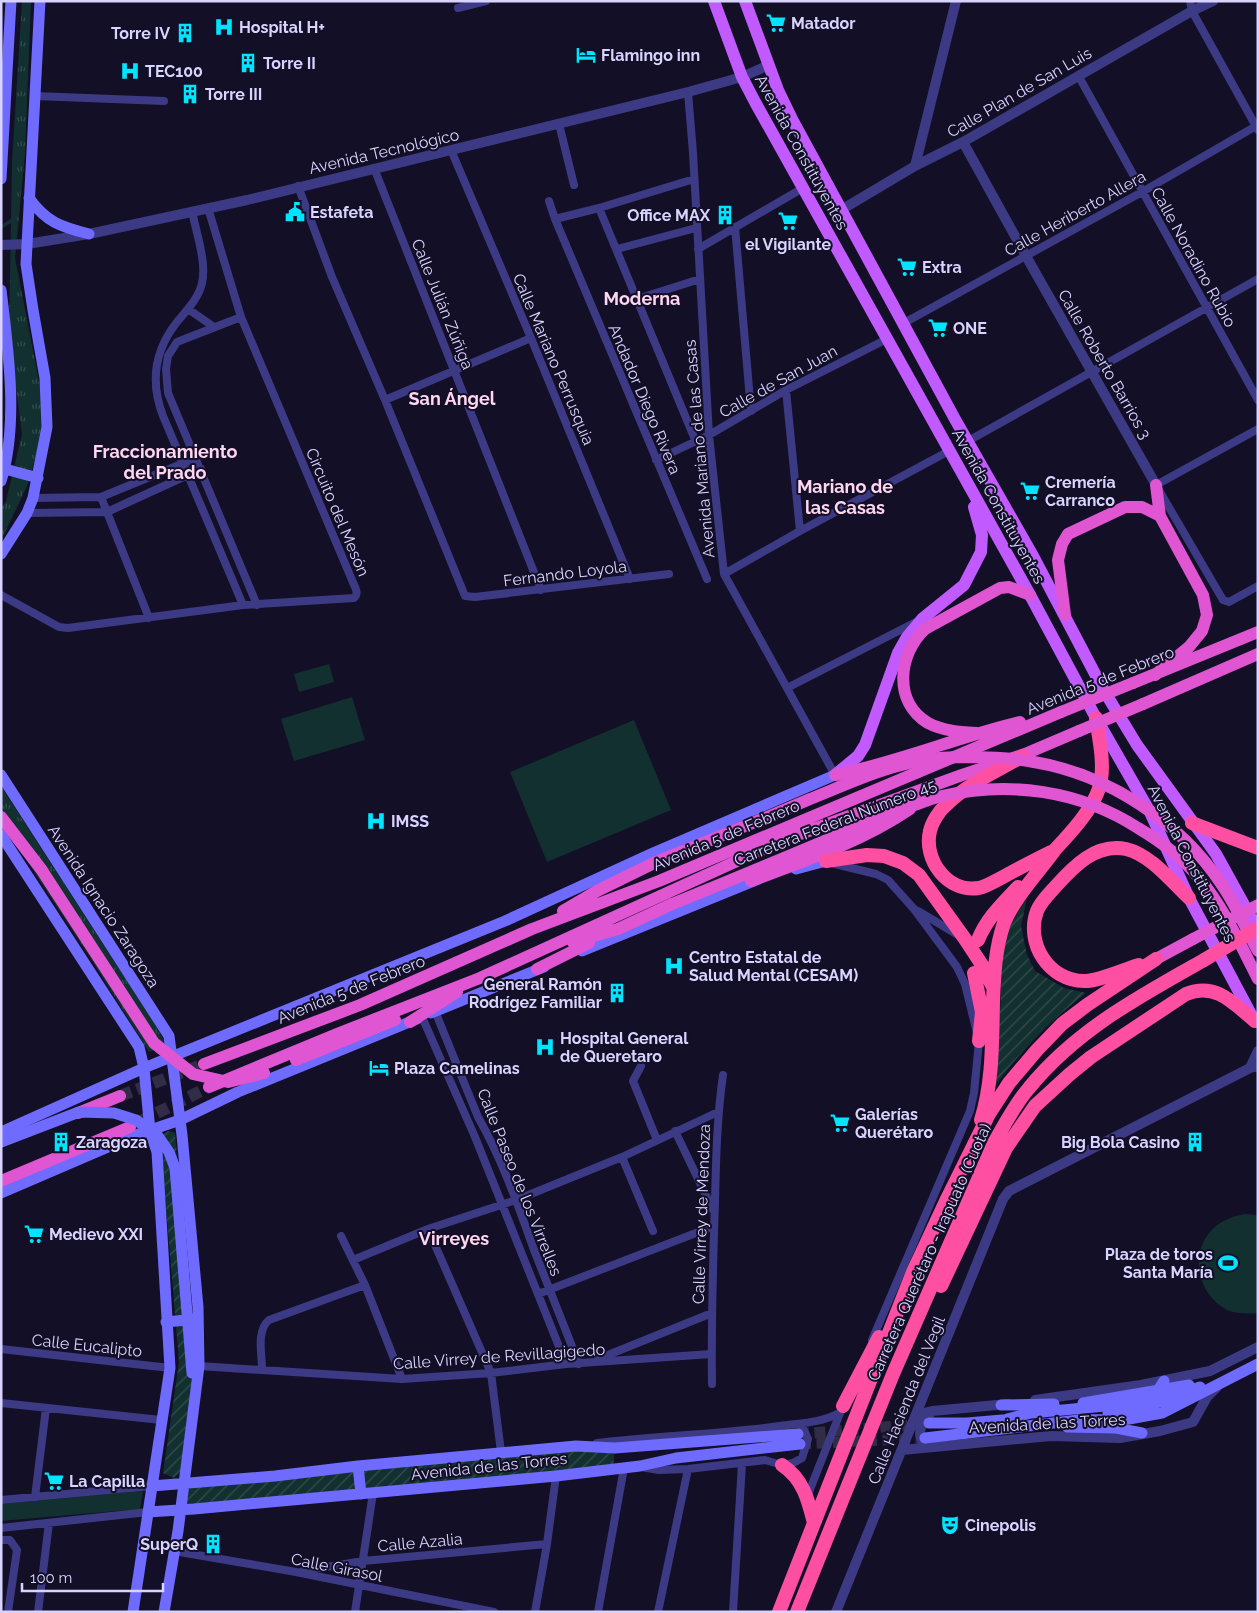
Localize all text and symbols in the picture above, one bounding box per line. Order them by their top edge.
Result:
supermarket icon: Matador [765,12,787,34]
place label: Matador [791,14,855,33]
hospital icon: Hospital H+ [213,16,235,38]
place label: Hospital H+ [239,18,325,37]
building icon: Torre IV [174,22,196,44]
place label: Torre IV [111,24,170,43]
street label: Calle Plan de San Luis [944,43,1095,142]
hotel icon: Flamingo inn [575,44,597,66]
place label: Flamingo inn [601,46,700,65]
building icon: Torre II [237,52,259,74]
place label: Torre II [263,54,316,73]
hospital icon: TEC100 [119,60,141,82]
place label: TEC100 [145,62,203,81]
street label: Avenida Constituyentes [751,71,852,233]
building icon: Torre III [179,83,201,105]
place label: Torre III [205,85,262,104]
street label: Avenida Tecnológico [307,125,461,178]
street label: Calle Heriberto Allera [1001,167,1149,260]
street label: Calle Noradino Rubio [1147,184,1240,331]
public building icon: Estafeta [284,201,306,223]
place label: Estafeta [310,203,373,222]
building icon: Office MAX [714,204,736,226]
place label: Office MAX [627,206,711,225]
supermarket icon: el Vigilante [777,210,799,232]
place label: el Vigilante [745,235,831,254]
street label: Calle Julián Zúñiga [408,236,477,372]
supermarket icon: Extra [896,256,918,278]
place label: Extra [922,258,962,277]
street label: Calle Mariano Perrusquia [509,271,598,448]
street label: Calle Roberto Barrios 3 [1054,286,1155,442]
district label: Moderna [604,288,680,309]
supermarket icon: ONE [927,317,949,339]
place label: ONE [953,319,987,338]
street label: Andador Diego Rivera [604,321,685,477]
street label: Avenida Mariano de las Casas [680,339,719,559]
street label: Calle de San Juan [716,341,841,422]
district label: San Ángel [409,388,496,409]
street label: Avenida Constituyentes [948,425,1049,587]
district label: Fraccionamiento del Prado [93,441,237,483]
street label: Circuito del Mesón [302,445,373,579]
place label: Cremería Carranco [1045,473,1116,510]
district label: Mariano de las Casas [797,476,893,518]
supermarket icon: Cremería Carranco [1019,480,1041,502]
street label: Fernando Loyola [502,556,628,590]
street label: Avenida 5 de Febrero [1024,642,1177,719]
street label: Carretera Federal Número 45 [731,775,939,870]
street label: Avenida Constituyentes [1144,781,1240,945]
street label: Avenida 5 de Febrero [650,796,802,875]
hospital icon: IMSS [365,810,387,832]
place label: IMSS [391,812,429,831]
street label: Avenida Ignacio Zaragoza [44,821,163,991]
place label: Centro Estatal de Salud Mental (CESAM) [689,948,858,985]
street label: Avenida 5 de Febrero [275,951,428,1028]
hospital icon: Centro Estatal de Salud Mental (CESAM) [663,955,685,977]
place label: General Ramón Rodrígez Familiar [469,975,602,1012]
building icon: General Ramón Rodrígez Familiar [606,982,628,1004]
place label: Hospital General de Queretaro [560,1029,689,1066]
hospital icon: Hospital General de Queretaro [534,1036,556,1058]
hotel icon: Plaza Camelinas [368,1057,390,1079]
place label: Plaza Camelinas [394,1059,520,1078]
street label: Calle Paseo de los Virrelles [473,1086,566,1279]
place label: Galerías Querétaro [855,1105,934,1142]
supermarket icon: Galerías Querétaro [829,1112,851,1134]
street label: Carretera Querétaro - Irapuato (Cuota) [864,1121,995,1384]
street label: Calle Virrey de Mendoza [689,1124,714,1304]
building icon: Zaragoza [50,1131,72,1153]
building icon: Big Bola Casino [1184,1131,1206,1153]
place label: Zaragoza [76,1133,147,1152]
place label: Big Bola Casino [1061,1133,1180,1152]
supermarket icon: Medievo XXI [23,1223,45,1245]
place label: Medievo XXI [49,1225,143,1244]
district label: Virreyes [419,1228,489,1249]
place label: Plaza de toros Santa María [1105,1245,1213,1282]
sports icon: Plaza de toros Santa María [1217,1252,1239,1274]
street label: Calle Hacienda del Vegil [864,1313,949,1487]
street label: Calle Eucalipto [31,1330,143,1361]
street label: Calle Virrey de Revillagigedo [392,1340,606,1373]
street label: Avenida de las Torres [968,1410,1126,1437]
street label: Avenida de las Torres [410,1449,568,1484]
supermarket icon: La Capilla [43,1470,65,1492]
place label: La Capilla [69,1472,145,1491]
theatre icon: Cinepolis [939,1514,961,1536]
place label: Cinepolis [965,1516,1036,1535]
street label: Calle Azalia [377,1529,463,1556]
building icon: SuperQ [202,1533,224,1555]
place label: SuperQ [140,1535,198,1554]
street label: Calle Girasol [290,1549,385,1586]
scale bar [22,1560,164,1592]
text: 100 m [30,1569,72,1587]

